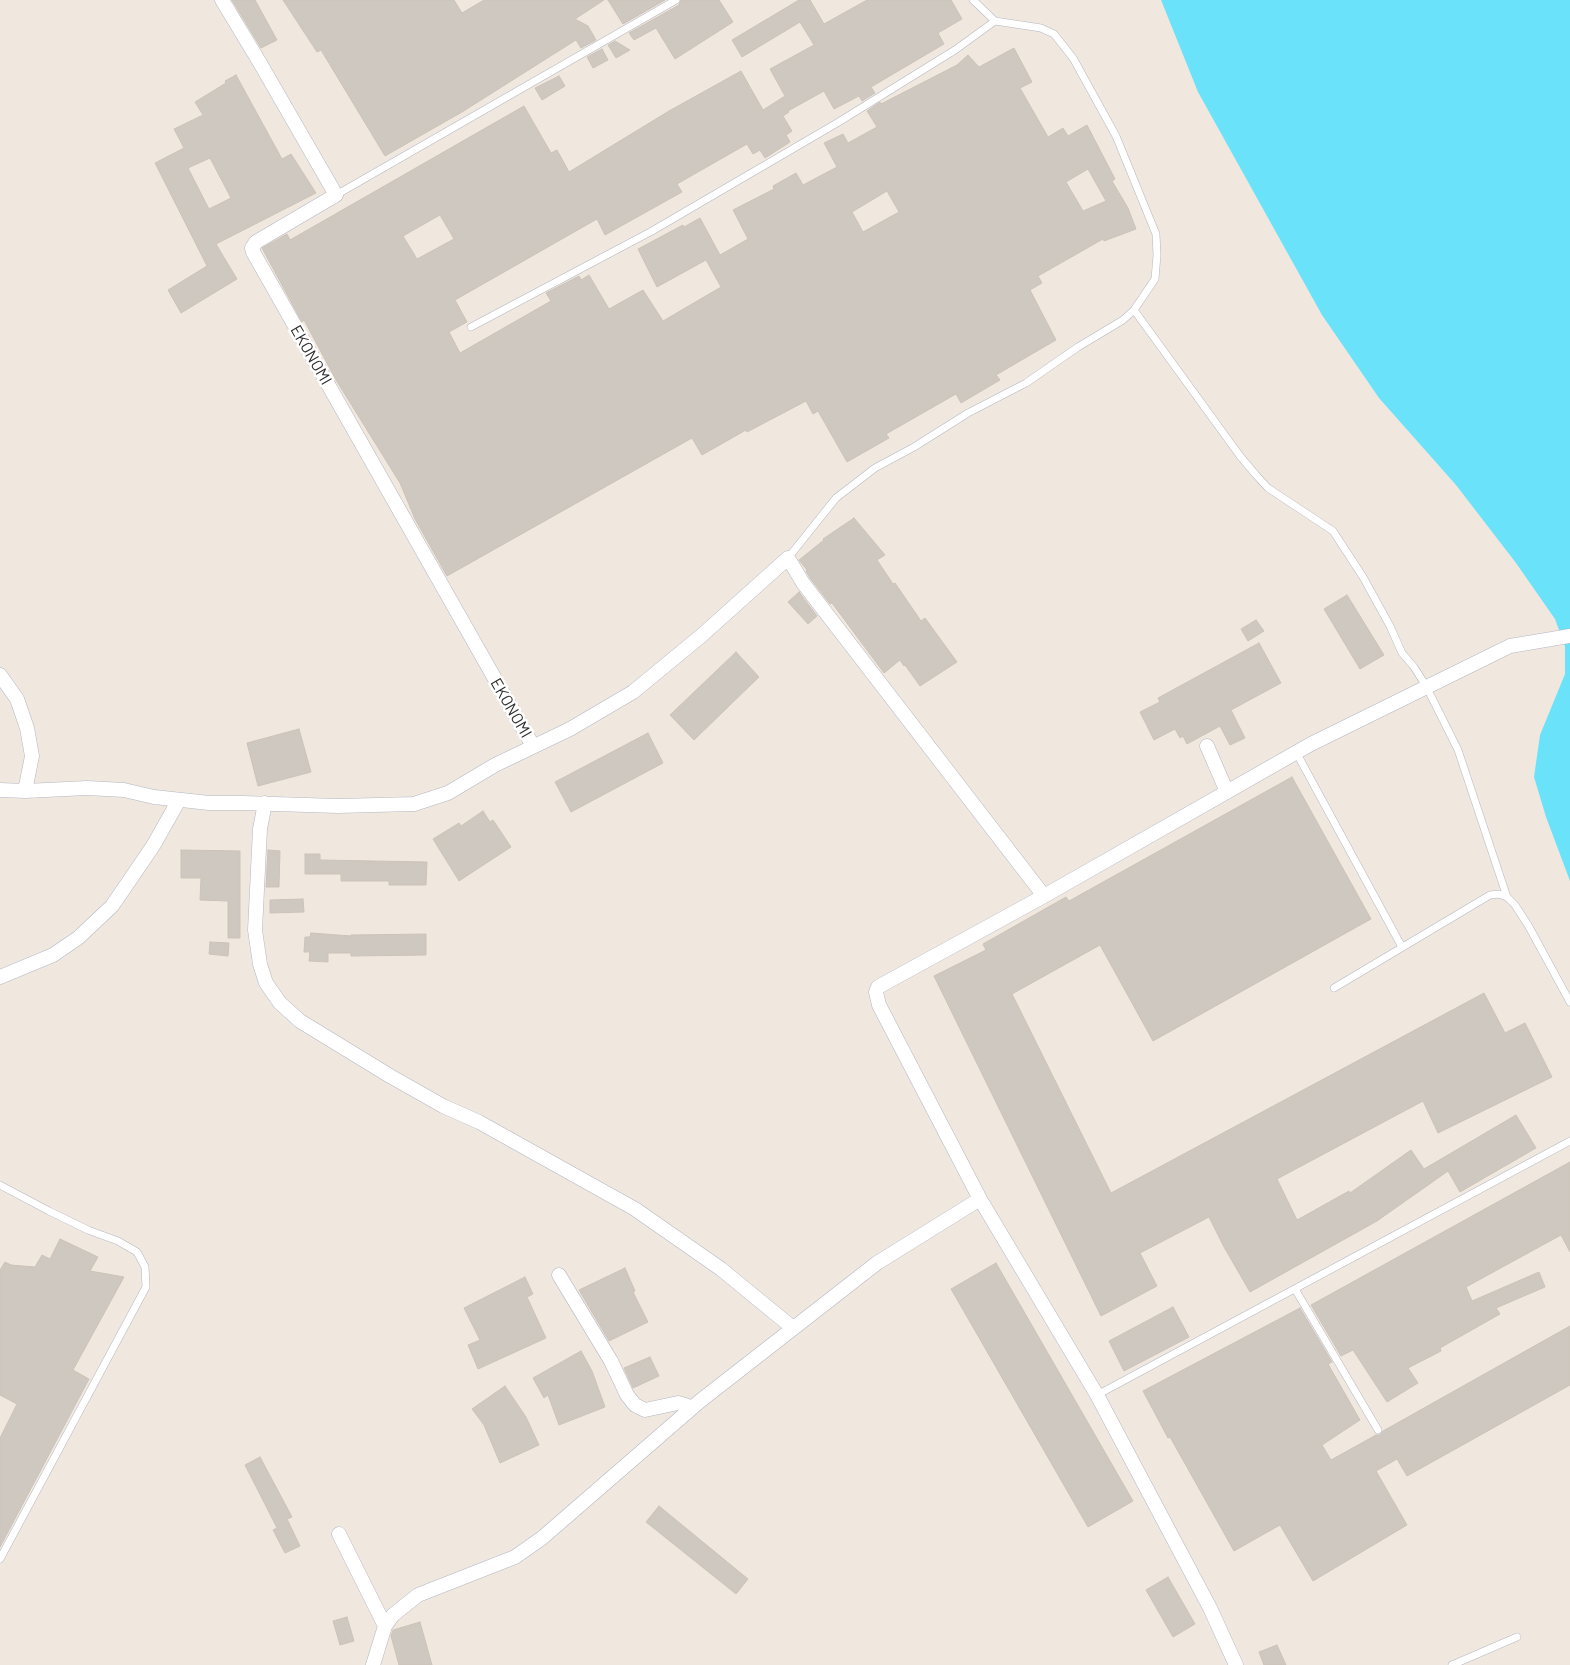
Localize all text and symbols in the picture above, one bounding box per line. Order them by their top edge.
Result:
street label: EKONOMI [286,322,336,388]
street label: EKONOMI [486,675,536,741]

